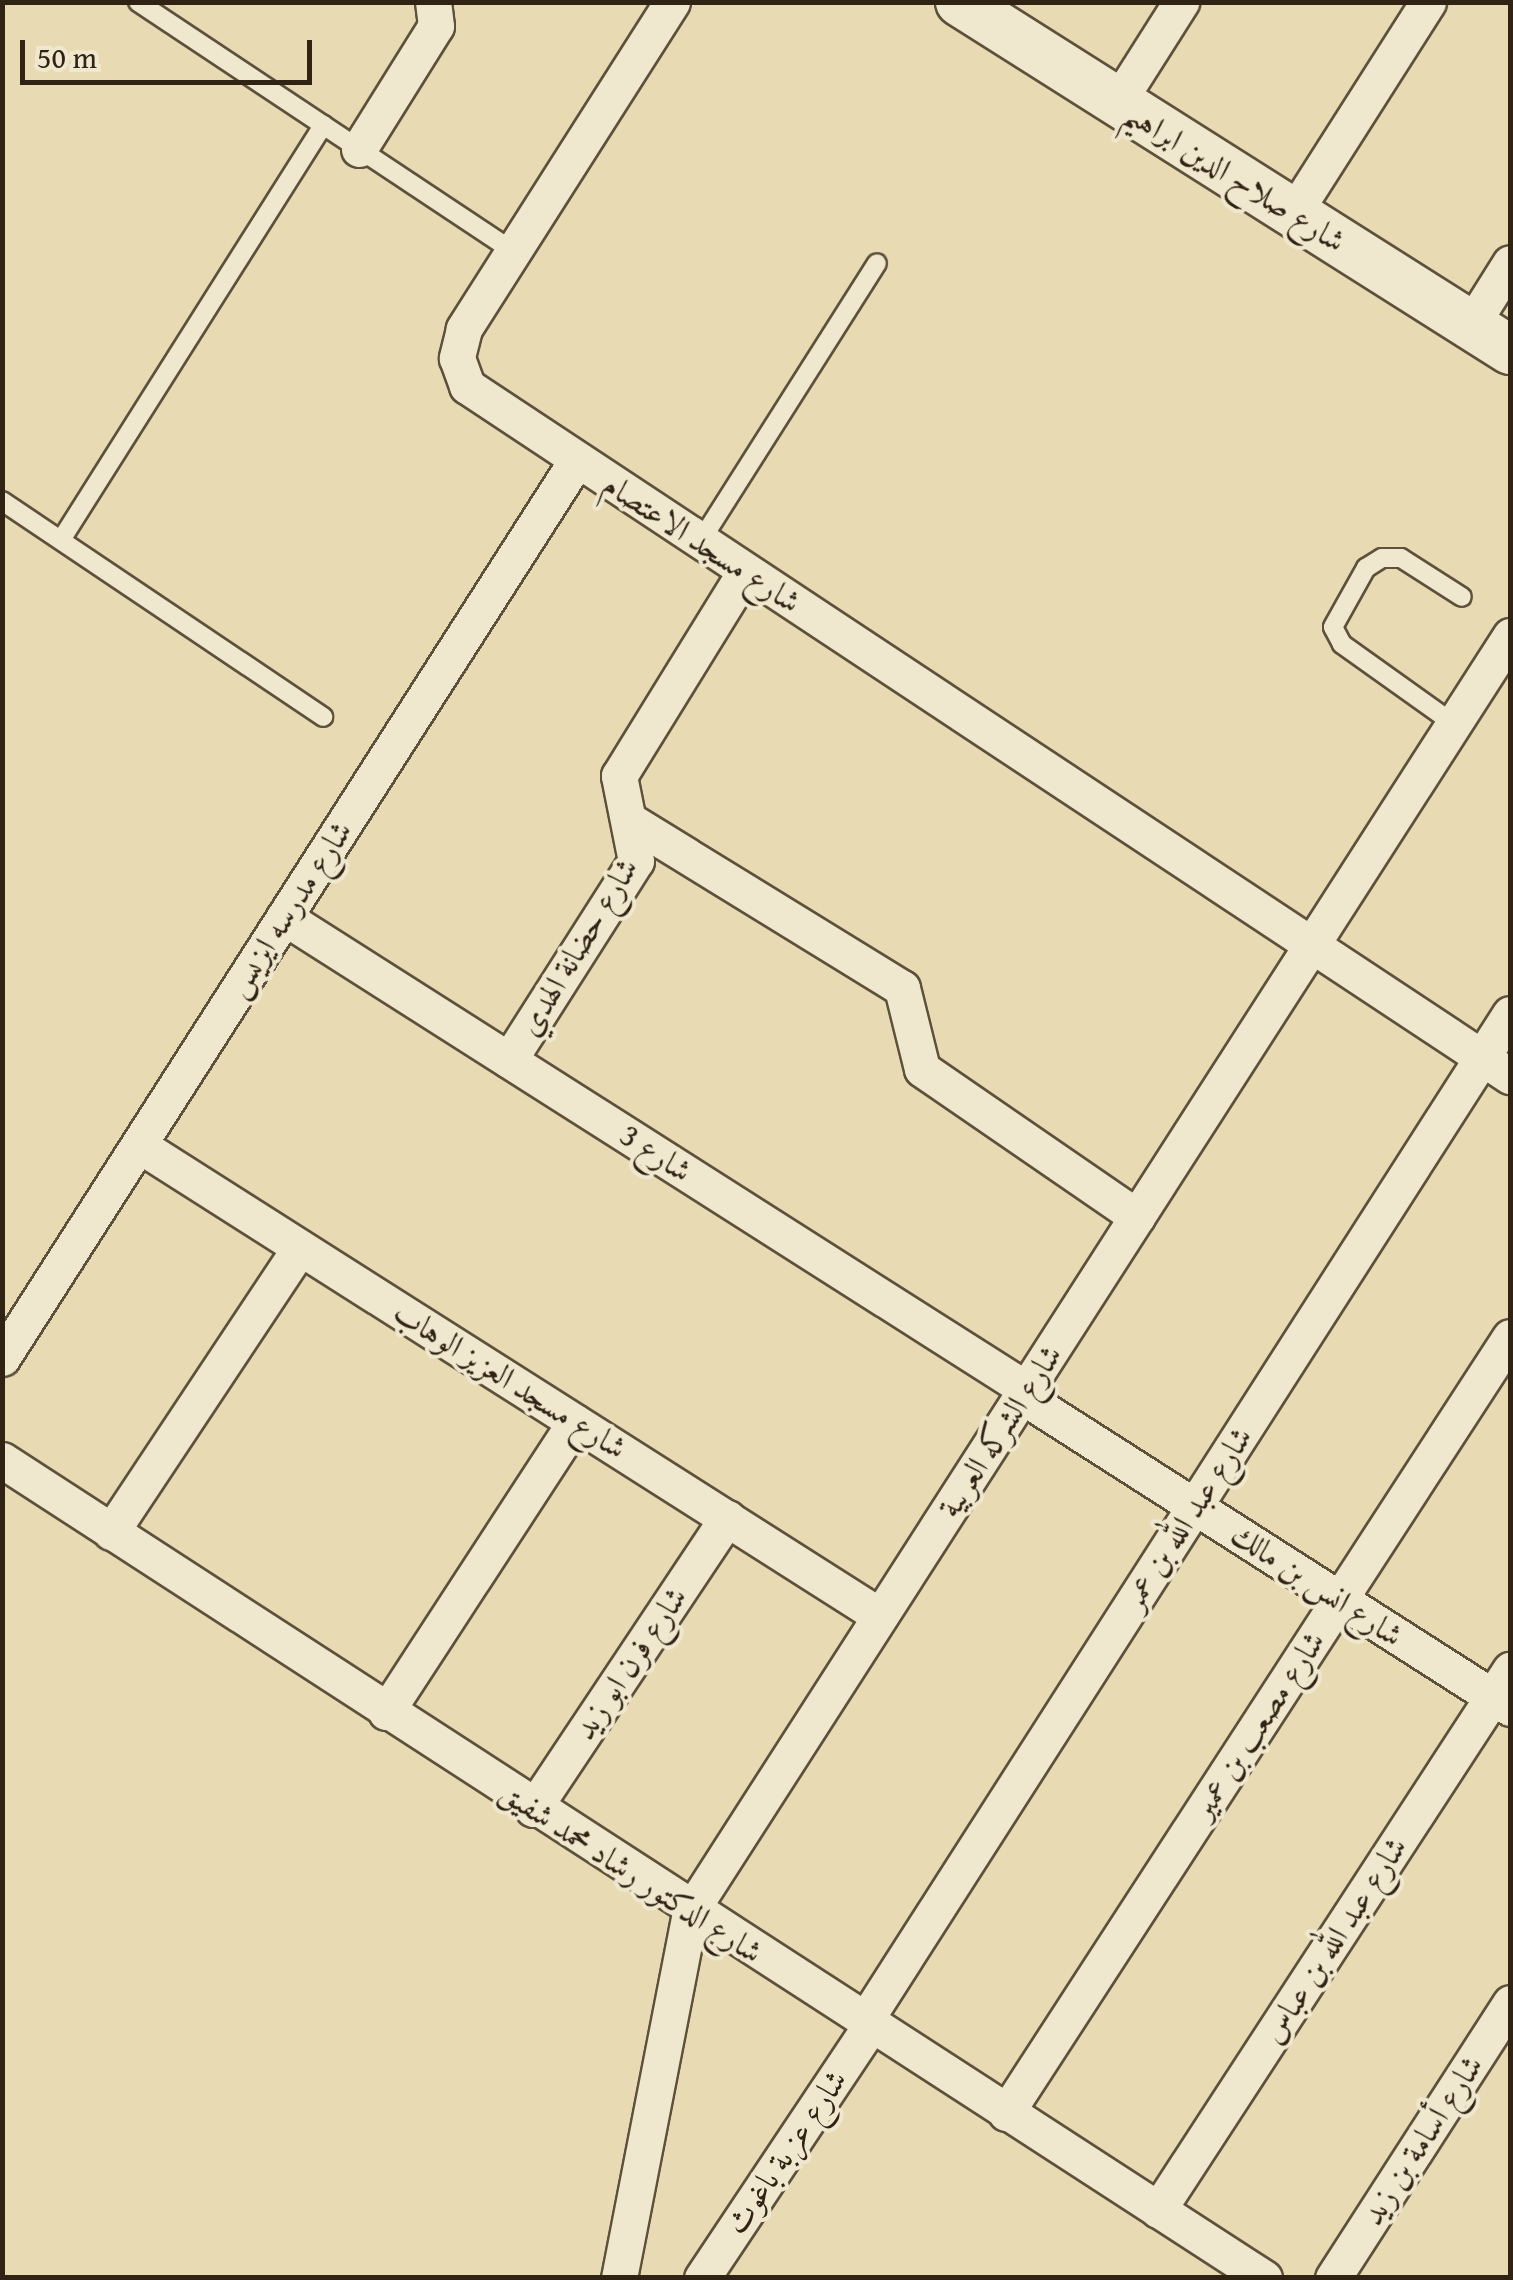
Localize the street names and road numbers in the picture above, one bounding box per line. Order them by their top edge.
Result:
street label: شارع صلاح الدين ابراهيم [1117,94,1353,260]
street label: شارع مسجد الاعتصام [596,465,808,621]
street label: شارع مدرسه ايزيس [218,814,360,1004]
street label: شارع حضانة الهدي [510,851,646,1043]
street label: شارع 3 [613,1116,699,1190]
street label: شارع مسجد العزيز الوهاب [386,1293,634,1467]
street label: شارع الشركه العربية [930,1337,1070,1525]
street label: شارع عبد الله بن عمر [1114,1420,1260,1616]
street label: شارع انس بن مالك [1224,1515,1410,1655]
street label: شارع فرن ابو زيد [565,1579,695,1747]
street label: شارع مصعب بن عمير [1183,1624,1333,1826]
street label: شارع الدكتور رشاد محمد شفيق [492,1773,770,1971]
street label: شارع عبد الله بن عباس [1253,1830,1415,2050]
street label: شارع أسامة بن زيد [1353,2048,1491,2232]
street label: شارع عزبة باغوث [717,2062,855,2242]

